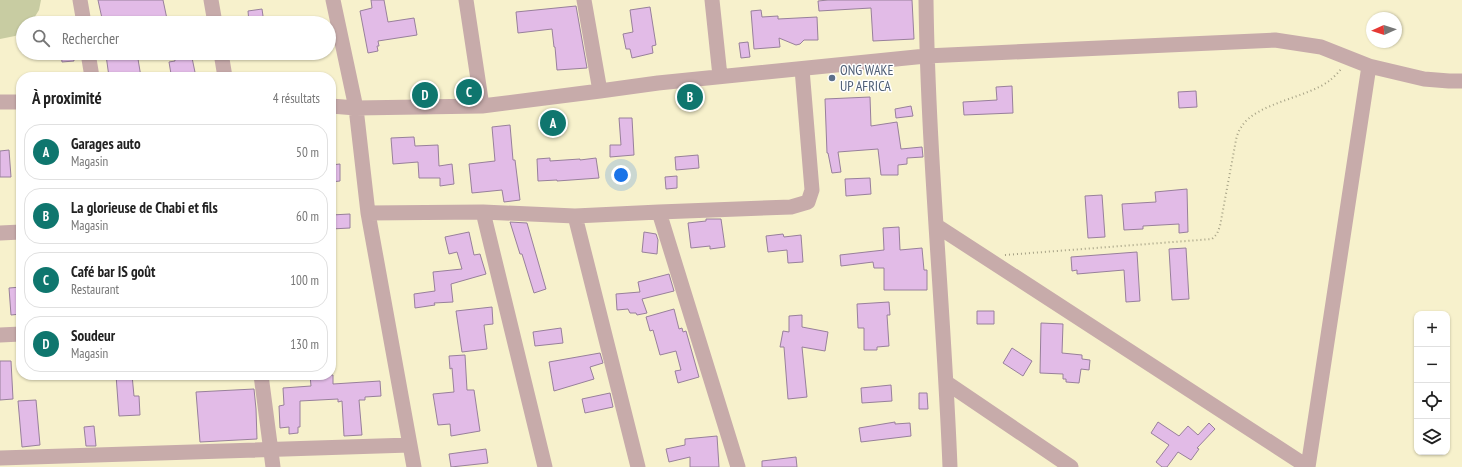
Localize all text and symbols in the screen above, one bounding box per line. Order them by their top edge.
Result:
north arrow [1366,12,1402,48]
search box [16,16,336,60]
icon: search [30,27,52,49]
text: Rechercher [62,29,119,48]
place label: ONG WAKE UP AFRICA [840,61,893,95]
marker: ONG WAKE UP AFRICA [827,73,837,83]
pin: C [456,77,482,107]
pin: D [412,80,438,110]
pin: B [677,82,703,112]
text: À proximité [32,87,102,109]
text: 4 résultats [273,90,320,107]
pin: A [540,108,566,138]
text: Garages auto [71,134,141,153]
text: A [43,144,49,161]
text: 50 m [296,144,319,161]
text: Magasin [71,153,108,170]
your location [611,165,631,185]
text: La glorieuse de Chabi et fils [71,198,218,217]
text: B [43,208,49,225]
text: 60 m [296,208,319,225]
text: Magasin [71,217,108,234]
text: Café bar IS goût [71,262,155,281]
text: C [43,272,49,289]
text: 100 m [290,272,319,289]
text: Restaurant [71,281,119,298]
map controls [1414,311,1450,455]
button: + [1414,311,1450,347]
text: Soudeur [71,326,115,345]
text: D [43,336,49,353]
text: 130 m [290,336,319,353]
text: Magasin [71,345,108,362]
button: − [1414,347,1450,383]
button: locate [1414,383,1450,419]
button: layers [1414,419,1450,455]

